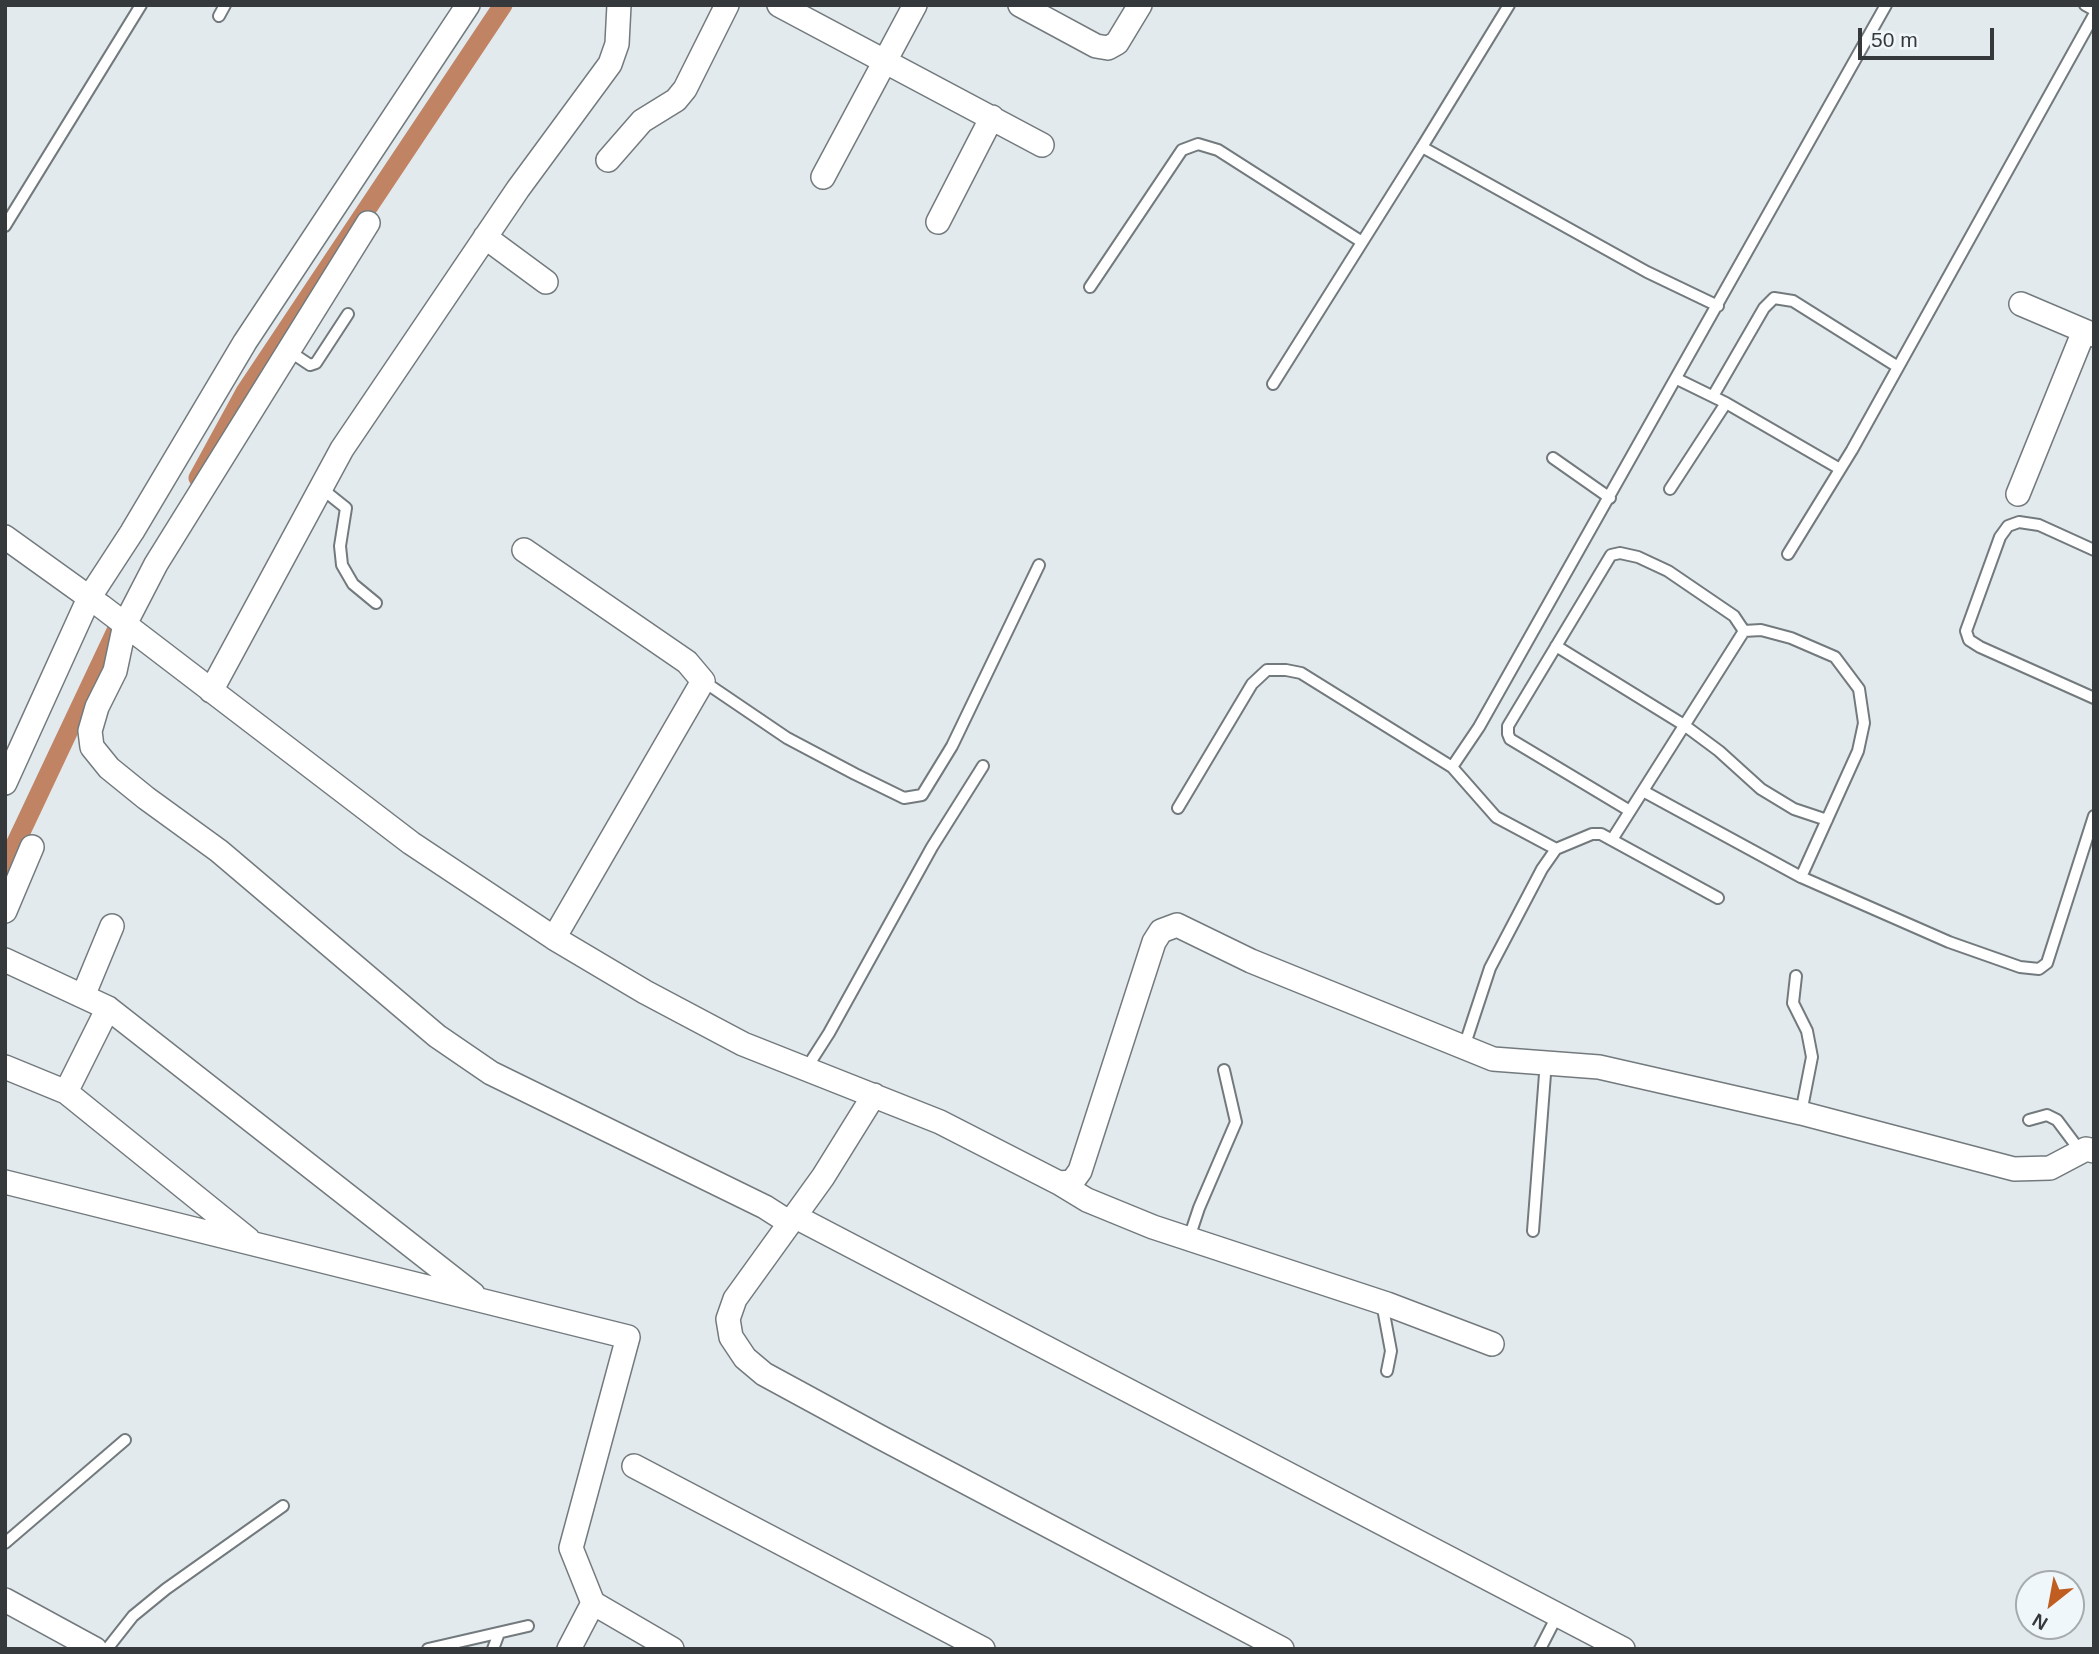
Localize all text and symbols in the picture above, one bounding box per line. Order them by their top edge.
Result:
scale bar [1861,14,1997,58]
text: 50 m [1871,28,1918,51]
north arrow [2015,1570,2085,1640]
text: N [2029,1609,2051,1634]

